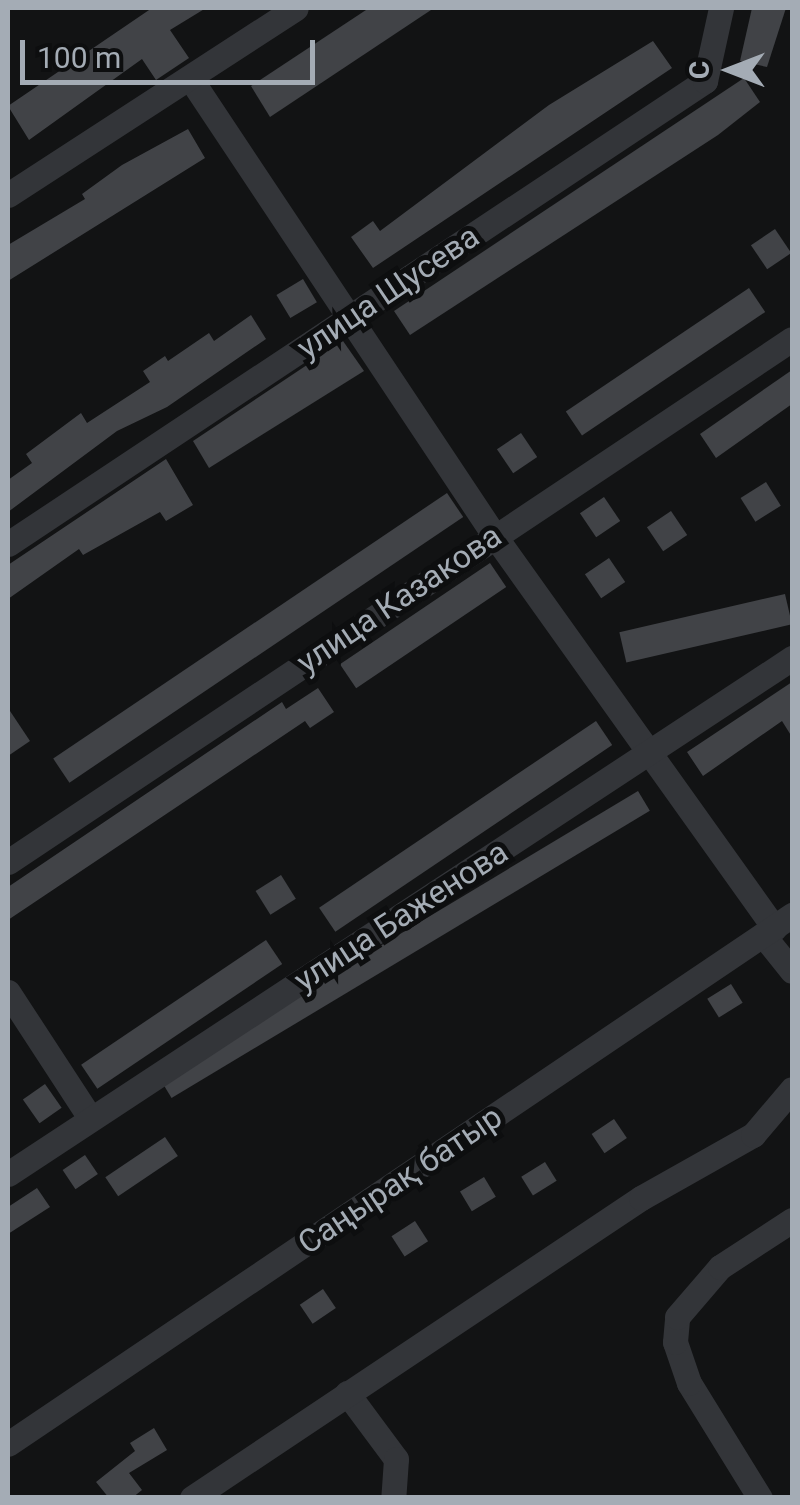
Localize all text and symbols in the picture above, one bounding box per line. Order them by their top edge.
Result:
scale bar [25,20,320,82]
north arrow [680,20,780,120]
text: 100 m [37,40,121,75]
text: С [683,61,716,79]
street label: улица Щусева [290,217,486,367]
street label: улица Казакова [289,516,509,682]
street label: улица Баженова [287,833,515,999]
street label: Саңырақ батыр [291,1098,509,1262]

